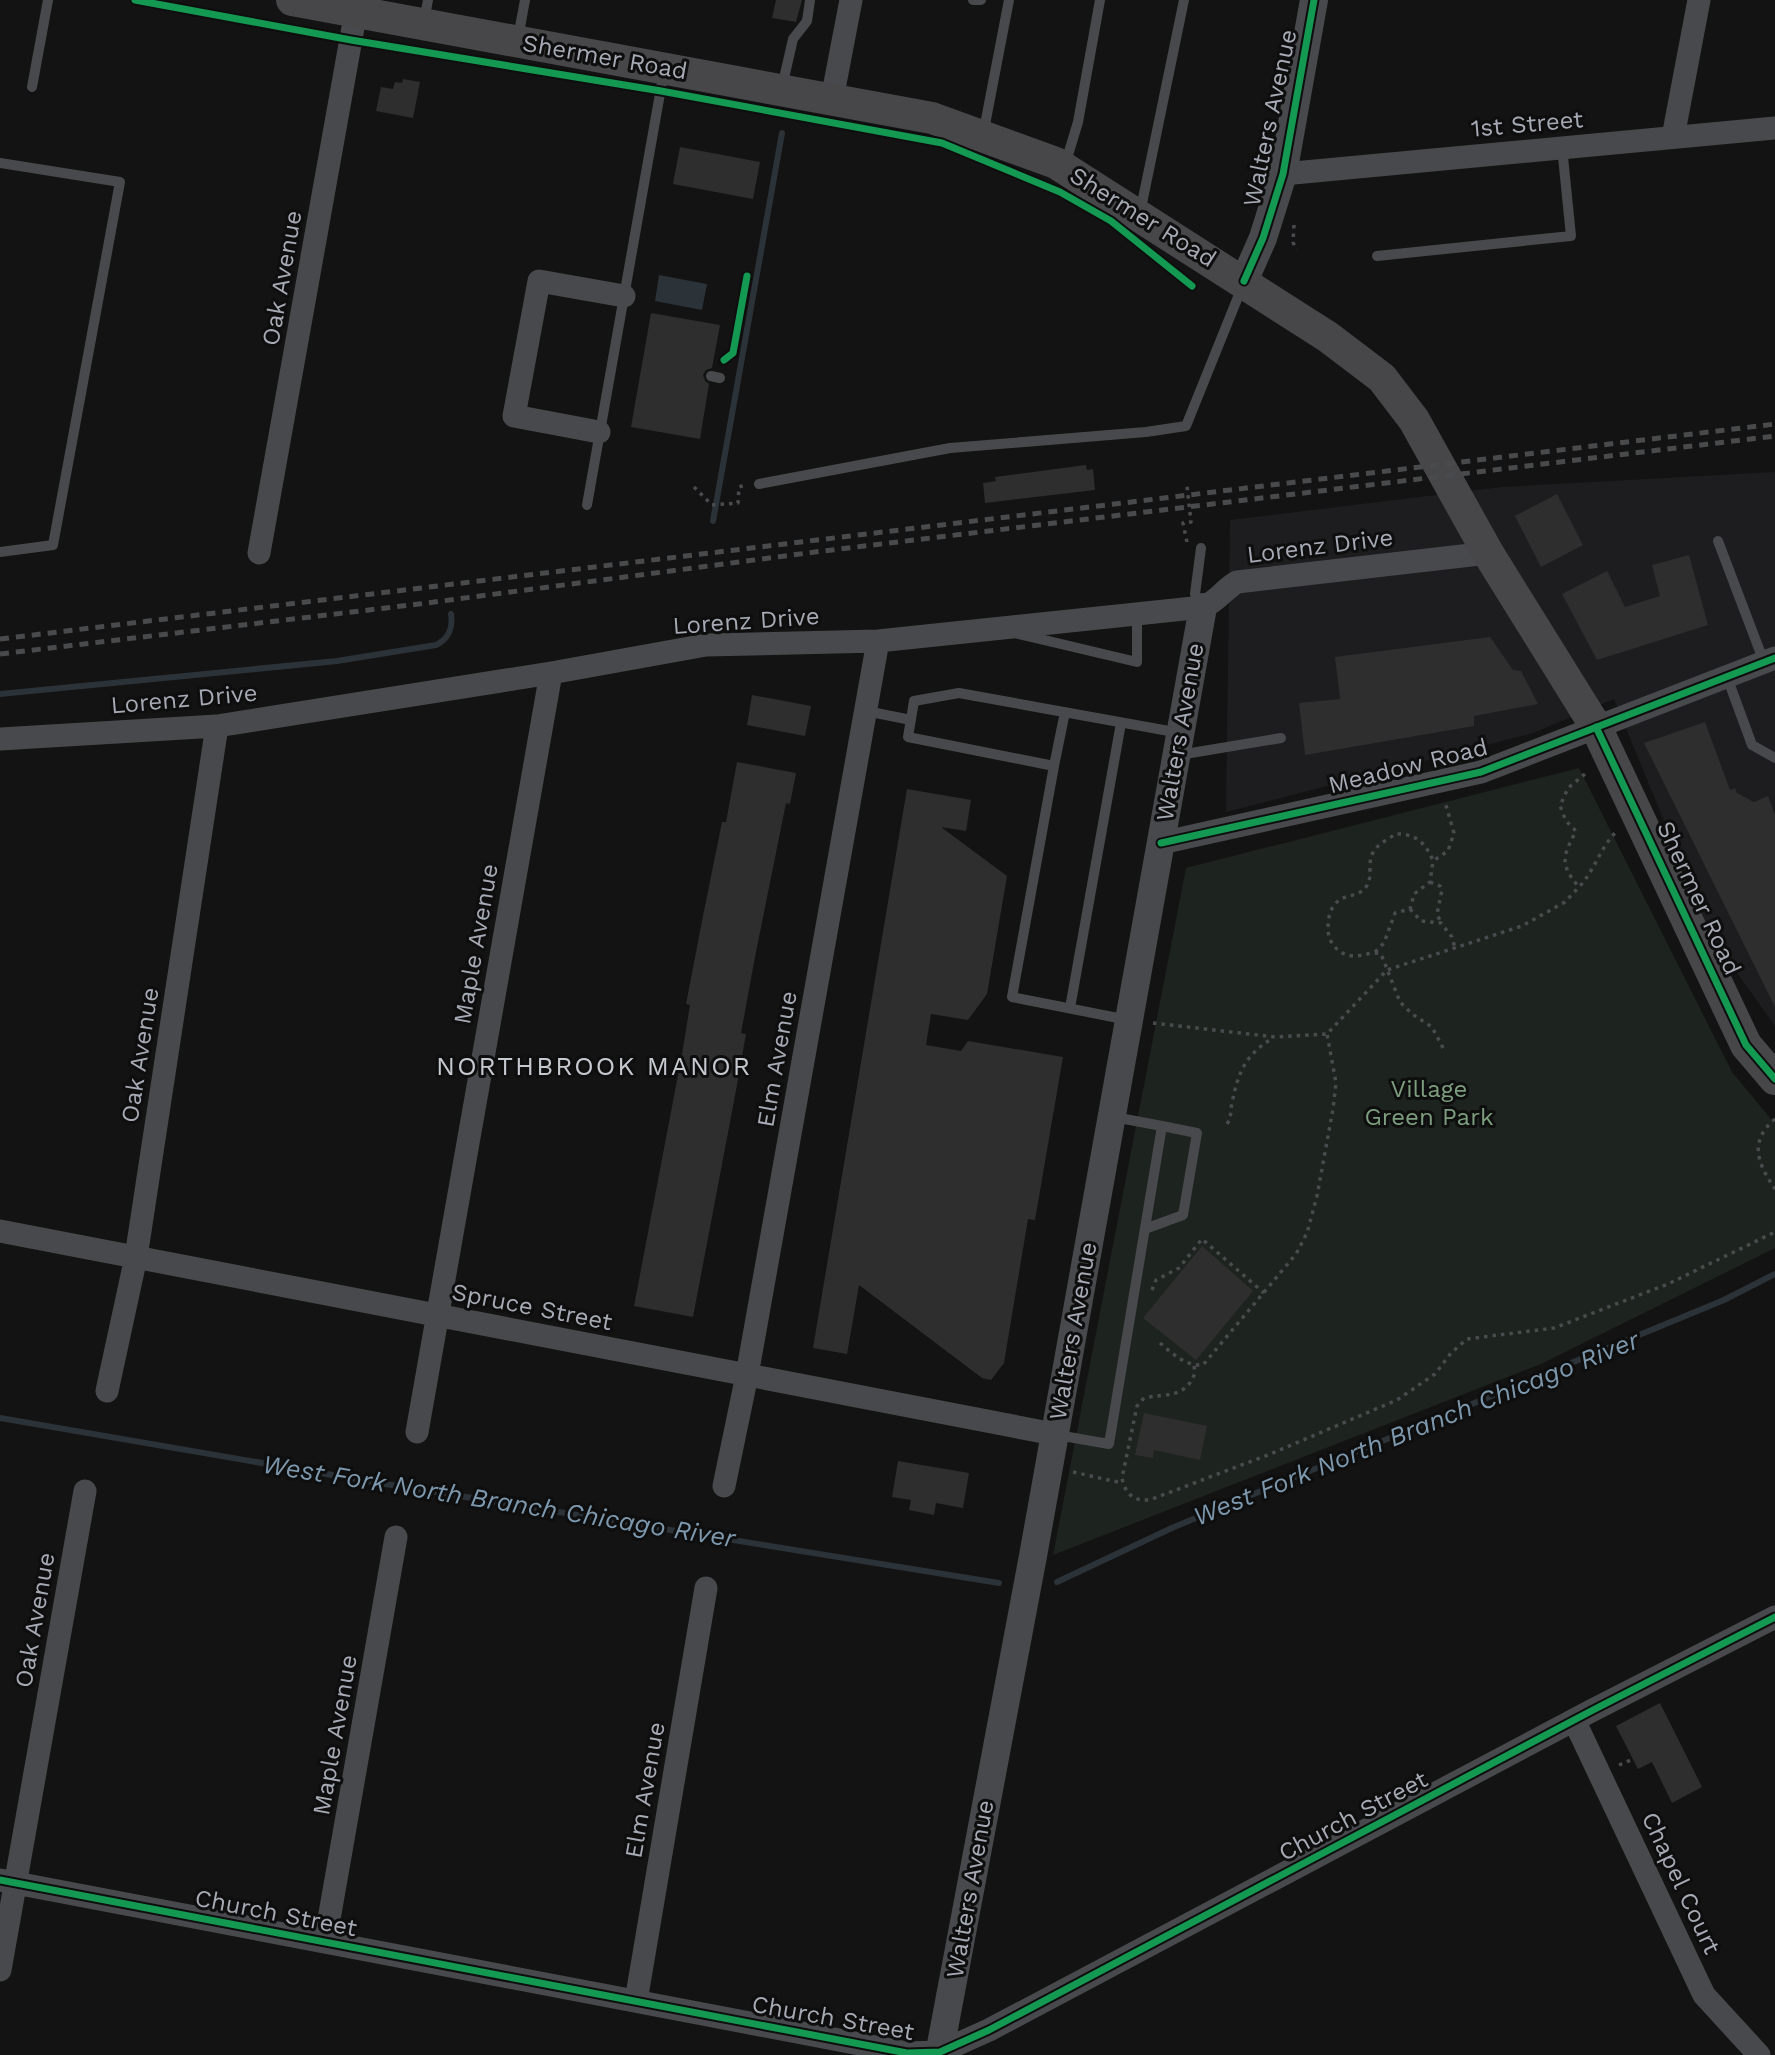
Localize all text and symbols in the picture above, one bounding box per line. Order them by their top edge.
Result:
street label: Walters Avenue [1238,27,1302,209]
street label: Shermer Road [521,29,689,85]
street label: 1st Street [1470,105,1584,143]
street label: Shermer Road [1065,161,1221,273]
street label: Oak Avenue [256,208,308,348]
street label: Lorenz Drive [1245,523,1395,569]
street label: Lorenz Drive [672,602,820,640]
street label: Walters Avenue [1151,641,1209,823]
street label: Lorenz Drive [109,679,259,719]
street label: Meadow Road [1325,733,1491,799]
street label: Shermer Road [1651,817,1747,979]
street label: Maple Avenue [448,862,504,1026]
street label: Oak Avenue [115,985,165,1125]
street label: Elm Avenue [751,989,803,1129]
district label: NORTHBROOK MANOR [436,1051,752,1081]
park label: Village Green Park [1364,1075,1494,1131]
street label: Walters Avenue [1044,1240,1102,1422]
street label: Spruce Street [450,1278,614,1336]
water label: West Fork North Branch Chicago River [1189,1324,1644,1531]
water label: West Fork North Branch Chicago River [260,1449,738,1553]
street label: Oak Avenue [9,1550,61,1690]
street label: Maple Avenue [307,1653,363,1817]
street label: Elm Avenue [619,1720,671,1860]
street label: Church Street [1274,1765,1432,1867]
street label: Walters Avenue [941,1798,999,1980]
street label: Chapel Court [1636,1808,1726,1958]
street label: Church Street [193,1884,359,1942]
street label: Church Street [750,1990,916,2046]

